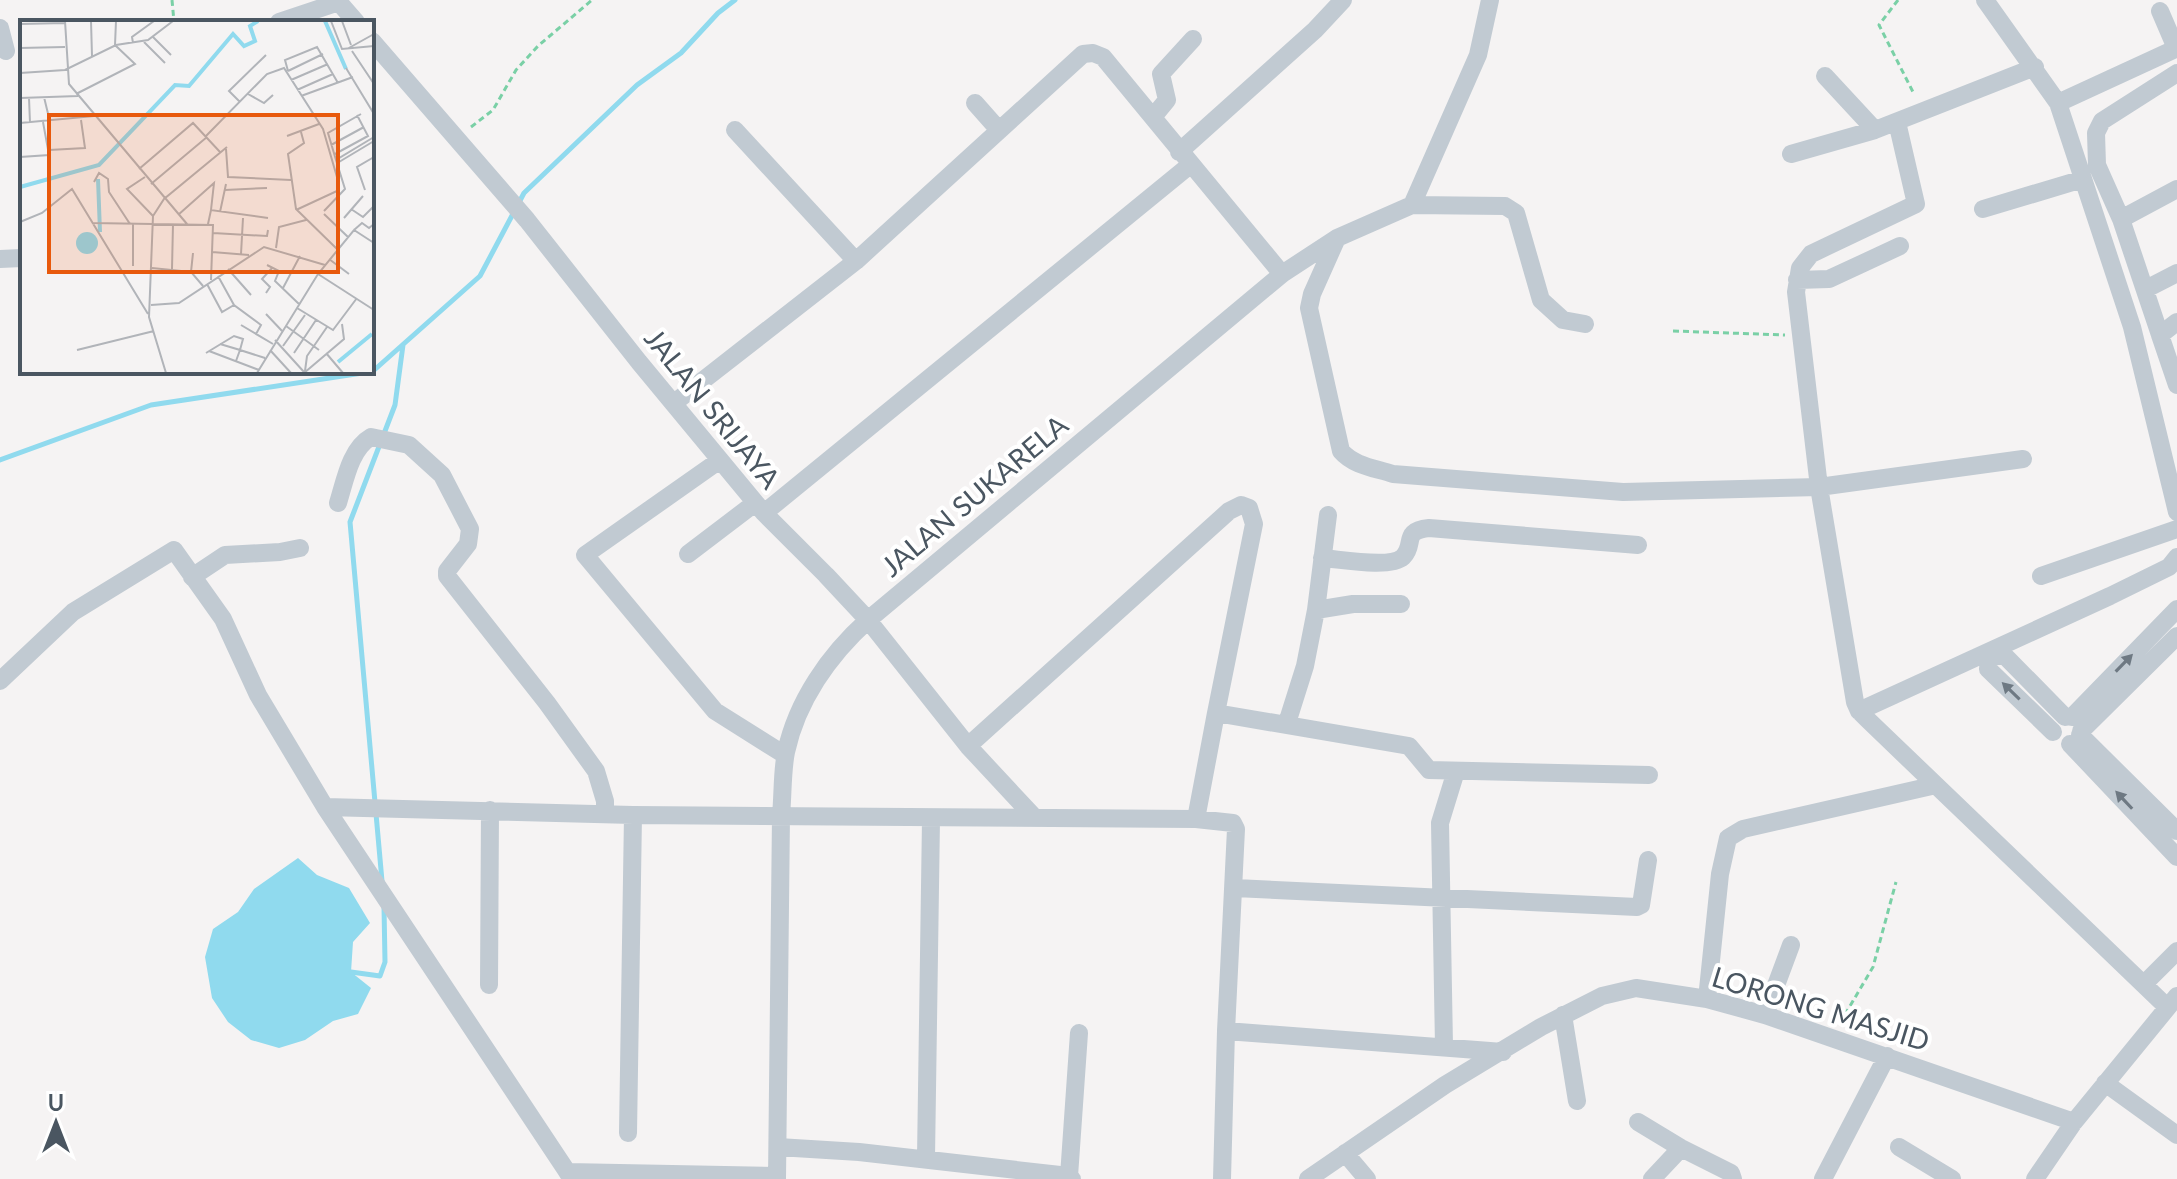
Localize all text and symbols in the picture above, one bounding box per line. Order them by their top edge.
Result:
inset map [20,20,374,374]
street label: JALAN SRIJAYA [638,321,788,495]
street label: JALAN SUKARELA [874,407,1074,583]
one-way arrow [2115,654,2133,673]
one-way arrow [2002,682,2021,701]
one-way arrow [2115,791,2133,810]
street label: LORONG MASJID [1708,959,1934,1057]
north arrow [16,1083,96,1163]
text: U [48,1089,64,1116]

